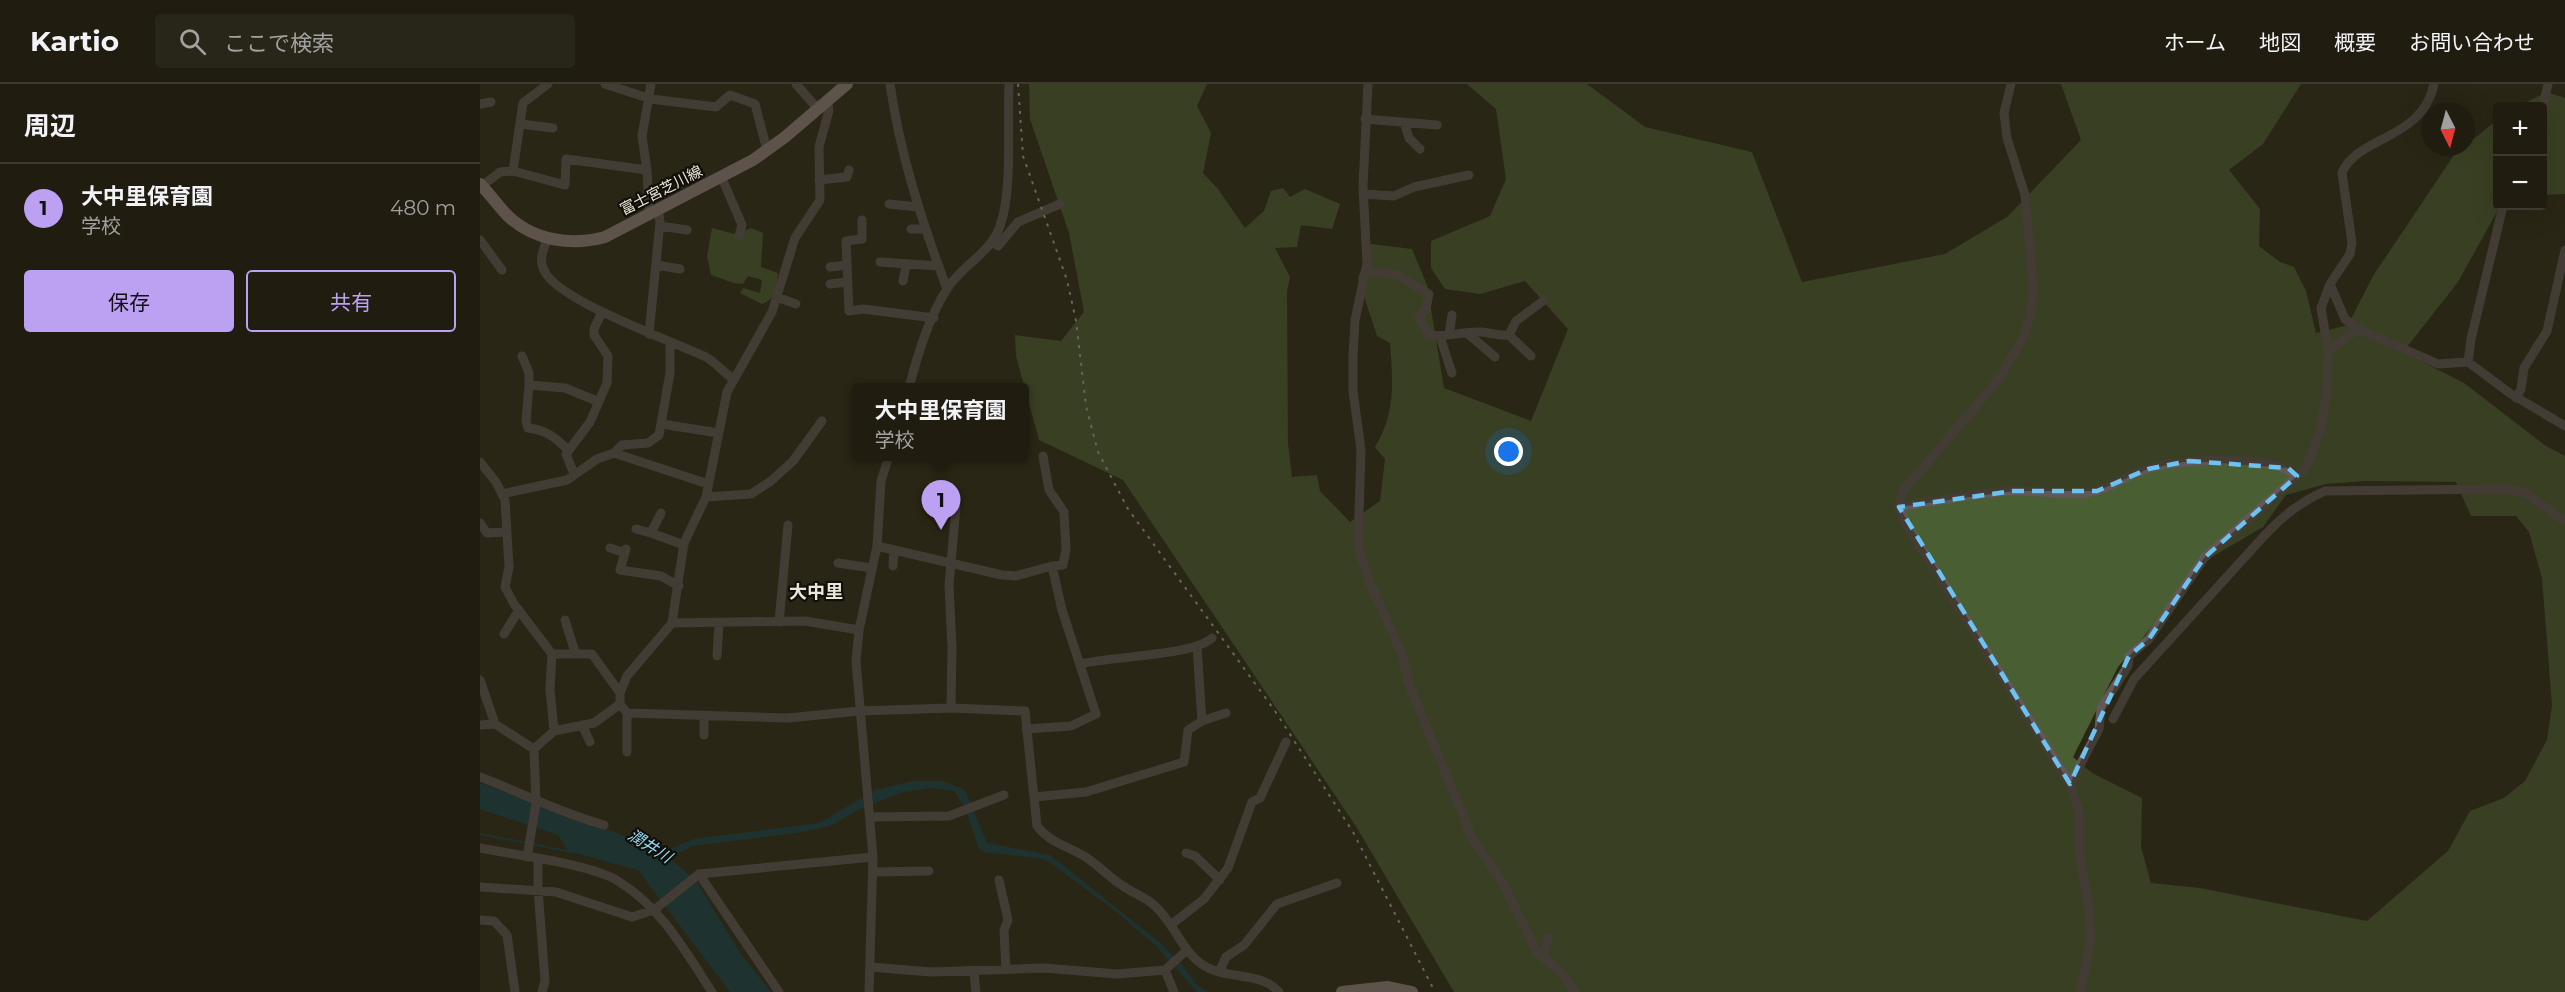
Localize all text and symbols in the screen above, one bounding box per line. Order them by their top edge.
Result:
search box [155,14,575,68]
text: Kartio [30,24,119,58]
icon: search [176,25,209,58]
text: ここで検索 [224,30,334,57]
text: ホーム [2164,30,2226,55]
text: 地図 [2259,30,2301,55]
text: 概要 [2334,30,2376,55]
text: お問い合わせ [2409,30,2535,55]
north arrow [2421,102,2475,156]
map controls [2493,102,2547,210]
button: + [2493,102,2547,156]
text: 周辺 [24,110,76,142]
button: − [2493,156,2547,210]
street label: 富士宮芝川線 [617,161,705,219]
text: 大中里保育園 [81,183,213,210]
text: 1 [40,196,47,220]
text: 480 m [390,196,456,220]
text: 学校 [81,214,121,238]
button: 保存 [24,270,234,332]
button: 共有 [246,270,456,332]
popup [852,383,1029,461]
text: 大中里保育園 [874,397,1007,424]
text: 学校 [874,428,914,452]
your location [1494,437,1523,466]
pin: 1 [922,480,960,530]
district label: 大中里 [789,581,843,603]
water label: 潤井川 [625,825,677,868]

